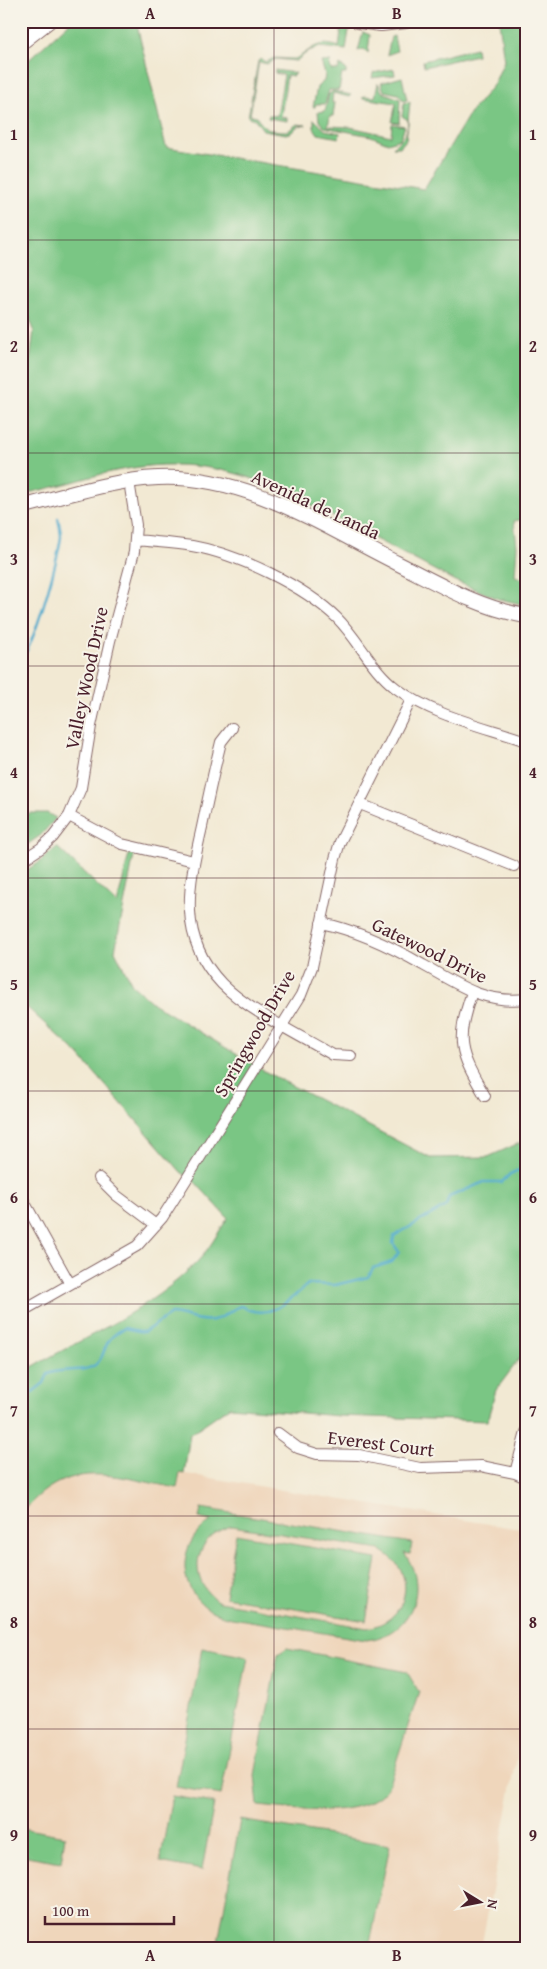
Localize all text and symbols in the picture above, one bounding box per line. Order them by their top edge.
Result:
text: A [145,1,156,25]
text: B [392,1,402,25]
text: 1 [10,122,18,146]
text: 1 [529,122,537,146]
text: 2 [10,334,18,358]
text: 2 [529,334,537,358]
street label: Avenida de Landa [247,462,385,546]
text: 3 [10,547,18,571]
text: 3 [529,547,537,571]
street label: Valley Wood Drive [57,604,115,752]
text: 4 [10,760,18,784]
text: 4 [529,760,537,784]
street label: Gatewood Drive [368,910,493,990]
street label: Springwood Drive [206,964,302,1102]
text: 5 [10,972,18,996]
text: 5 [529,972,537,996]
text: 6 [10,1185,18,1209]
text: 6 [529,1185,537,1209]
text: 7 [10,1398,18,1422]
text: 7 [529,1398,537,1422]
street label: Everest Court [326,1423,436,1463]
text: 8 [10,1610,18,1634]
text: 8 [529,1610,537,1634]
text: 9 [10,1823,18,1847]
text: 9 [529,1823,537,1847]
north arrow [454,1876,504,1926]
scale bar [45,1894,174,1926]
text: N [482,1898,503,1911]
text: 100 m [52,1900,90,1921]
text: A [145,1943,156,1967]
text: B [392,1943,402,1967]

